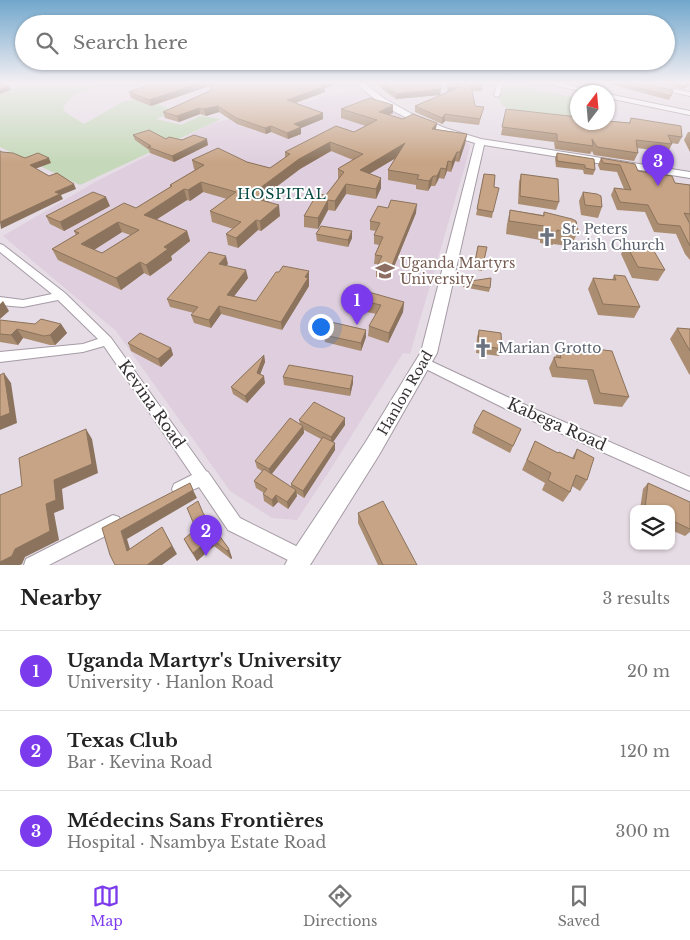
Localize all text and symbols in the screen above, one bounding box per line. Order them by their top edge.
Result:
search box [15,15,675,70]
icon: search [33,29,61,57]
text: Search here [73,31,188,54]
north arrow [570,85,615,130]
pin: 3 [642,145,674,186]
district label: HOSPITAL [237,185,327,203]
place label: St. Peters Parish Church [562,220,665,254]
church icon: St. Peters Parish Church [536,226,558,248]
place label: Uganda Martyrs University [400,254,515,288]
school or university icon: Uganda Martyrs University [374,260,396,282]
pin: 1 [341,284,373,325]
your location [308,314,334,340]
church icon: Marian Grotto [472,337,494,359]
place label: Marian Grotto [498,339,602,357]
street label: Hanlon Road [373,347,437,439]
street label: Kevina Road [114,356,190,452]
street label: Kabega Road [504,393,610,455]
map controls [630,505,675,550]
button: layers [630,505,675,550]
pin: 2 [190,515,222,556]
text: Nearby [20,585,101,611]
text: 3 results [602,588,670,608]
text: Uganda Martyr's University [67,649,341,672]
text: 1 [33,661,39,681]
text: 20 m [627,661,670,681]
text: University · Hanlon Road [67,672,274,692]
text: Texas Club [67,729,178,752]
text: 2 [31,741,41,761]
text: 120 m [620,741,670,761]
text: Bar · Kevina Road [67,752,212,772]
text: Médecins Sans Frontières [67,809,324,832]
text: 3 [31,821,41,841]
text: 300 m [616,821,670,841]
text: Hospital · Nsambya Estate Road [67,832,326,852]
tab: Map [90,882,123,930]
tab: Directions [303,882,377,930]
tab: Saved [558,882,600,930]

